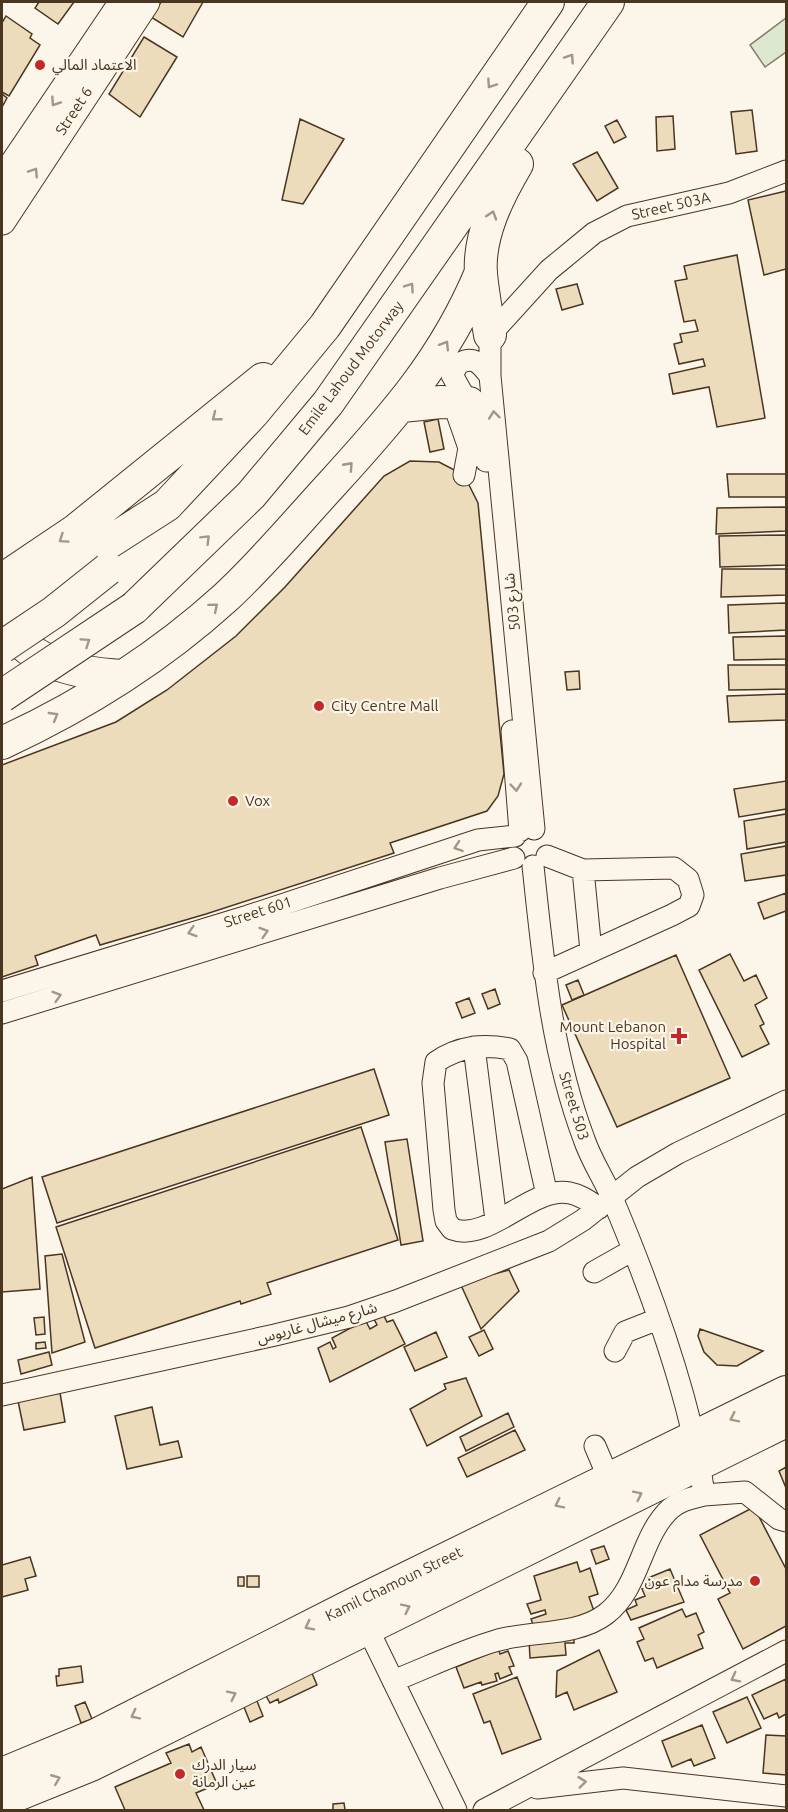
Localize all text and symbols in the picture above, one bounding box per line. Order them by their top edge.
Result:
one-way arrow [563,54,574,65]
place label: الاعتماد المالي [52,56,137,76]
marker: الاعتماد المالي [33,58,47,72]
one-way arrow [488,78,499,89]
street label: Street 6 [52,84,95,138]
one-way arrow [51,96,62,107]
one-way arrow [26,168,37,179]
street label: Street 503A [630,188,712,223]
one-way arrow [485,210,498,221]
one-way arrow [403,282,414,293]
street label: Emile Lahoud Motorway [295,297,406,438]
one-way arrow [438,341,450,351]
one-way arrow [211,410,222,421]
one-way arrow [488,411,501,420]
one-way arrow [342,462,353,472]
one-way arrow [59,532,70,543]
one-way arrow [199,535,210,546]
street label: شارع 503 [500,572,527,632]
one-way arrow [207,603,218,614]
one-way arrow [79,638,90,649]
place label: City Centre Mall [331,697,438,714]
marker: City Centre Mall [312,699,326,713]
one-way arrow [48,712,58,724]
one-way arrow [510,783,523,792]
place label: Vox [245,792,271,809]
marker: Vox [226,794,240,808]
one-way arrow [453,839,464,852]
street label: Street 601 [222,893,294,931]
one-way arrow [187,925,198,938]
one-way arrow [258,927,269,939]
one-way arrow [51,991,62,1003]
place label: Mount Lebanon Hospital [559,1018,666,1052]
marker: Mount Lebanon Hospital [670,1027,688,1045]
street label: Street 503 [556,1070,593,1142]
street label: شارع ميشال غاريوس [255,1298,380,1351]
one-way arrow [729,1410,740,1422]
one-way arrow [632,1491,643,1503]
one-way arrow [554,1496,565,1508]
street label: Kamil Chamoun Street [322,1543,465,1624]
place label: مدرسة مدام عون [645,1572,743,1592]
marker: مدرسة مدام عون [748,1574,762,1588]
one-way arrow [400,1604,411,1616]
one-way arrow [304,1619,315,1631]
one-way arrow [730,1671,741,1682]
one-way arrow [225,1691,236,1702]
one-way arrow [130,1708,141,1719]
place label: سيار الدرك عين الرمانة [192,1756,257,1791]
marker: سيار الدرك عين الرمانة [173,1767,187,1781]
one-way arrow [50,1774,61,1786]
one-way arrow [578,1777,587,1789]

